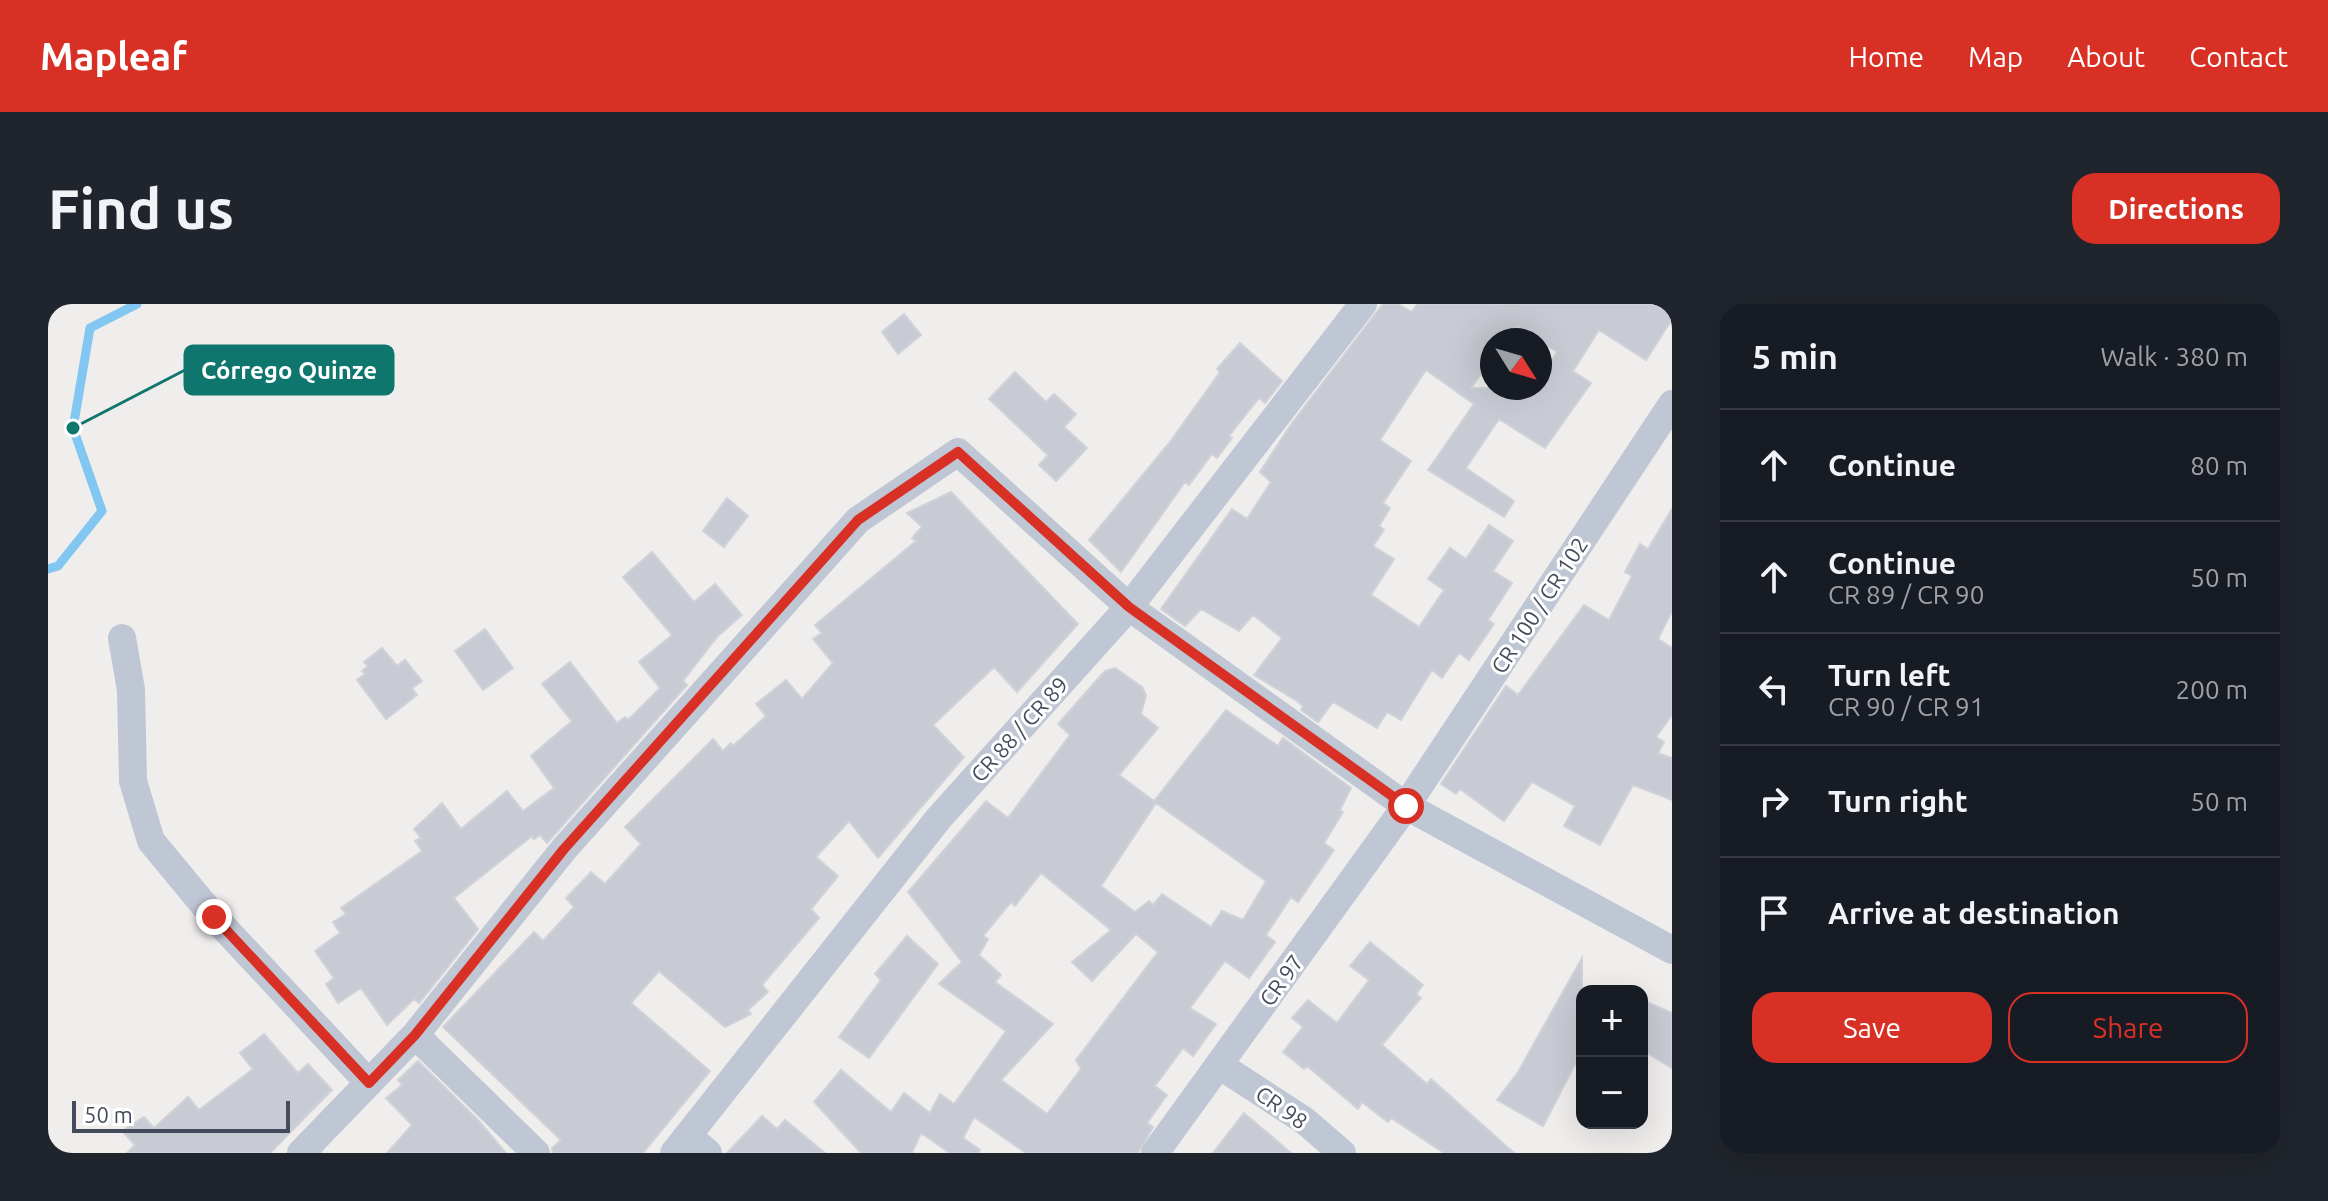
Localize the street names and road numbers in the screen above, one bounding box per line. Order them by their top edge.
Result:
street label: CR 100 / CR 102 [1486,532,1592,678]
street label: CR 88 / CR 89 [965,671,1073,787]
street label: CR 97 [1254,950,1308,1010]
street label: CR 98 [1251,1080,1313,1134]

